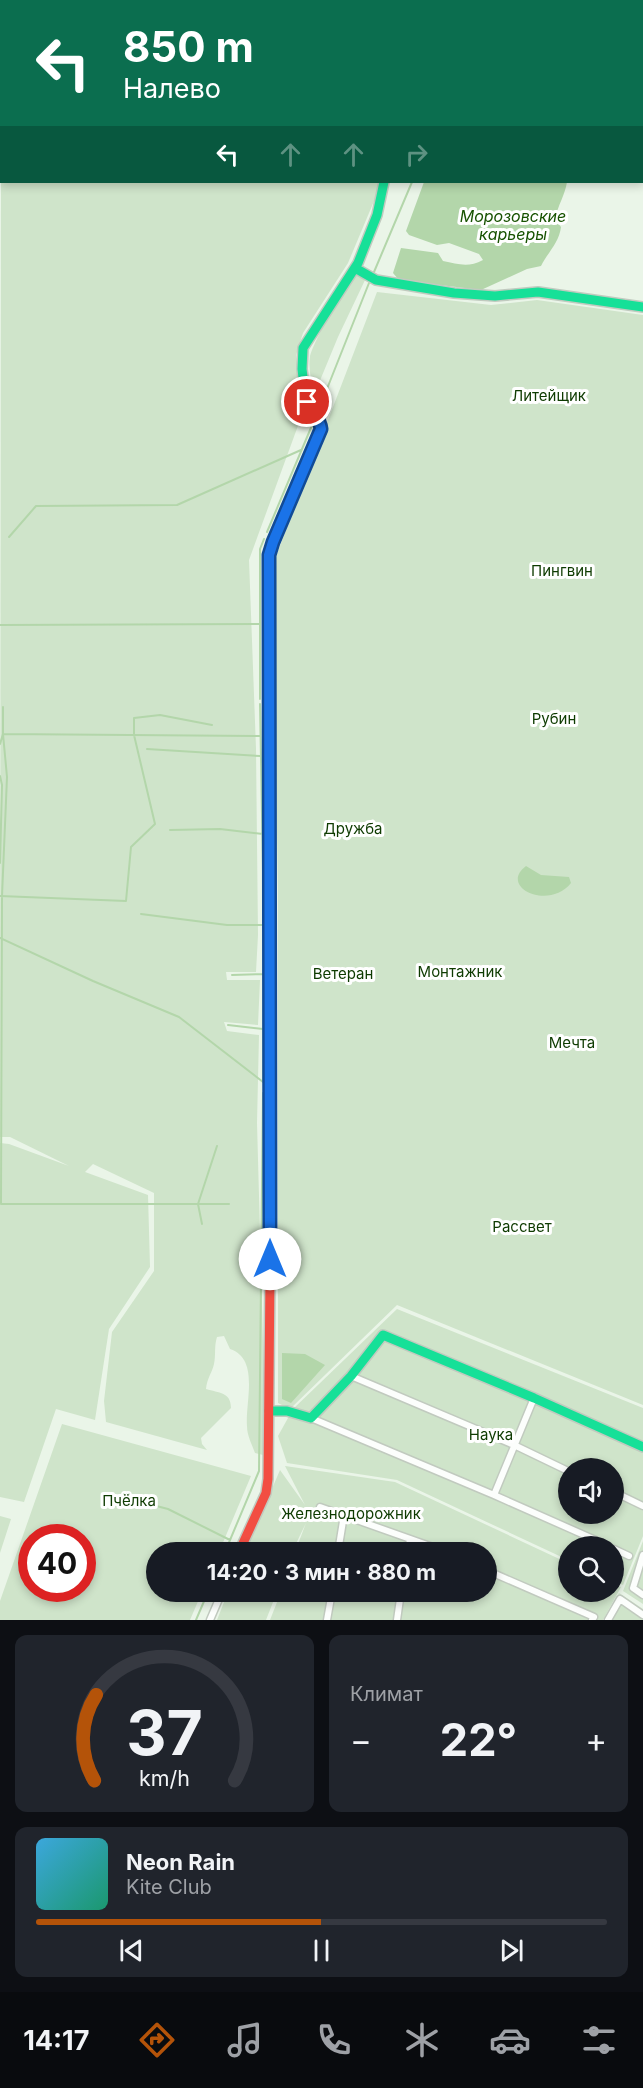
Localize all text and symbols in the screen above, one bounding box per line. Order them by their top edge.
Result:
text: 850 m [123,21,254,72]
icon: left [24,24,102,102]
text: Налево [123,72,221,105]
icon: left [211,138,244,171]
icon: ahead [274,138,307,171]
icon: ahead [337,138,370,171]
icon: right [400,138,433,171]
water label: Морозовские карьеры [460,206,566,244]
pin [281,376,332,427]
icon: arrive [290,385,323,418]
park label: Литейщик [512,386,586,405]
park label: Пингвин [531,561,593,580]
park label: Рубин [532,709,576,728]
park label: Дружба [323,819,383,838]
park label: Монтажник [418,962,502,981]
park label: Ветеран [313,964,373,983]
park label: Мечта [549,1033,595,1052]
park label: Рассвет [492,1217,552,1236]
position arrow [238,1227,302,1291]
park label: Наука [469,1425,513,1444]
map controls [558,1458,624,1602]
button: sound [558,1458,624,1524]
park label: Пчёлка [102,1491,156,1510]
park label: Железнодорожник [281,1504,421,1523]
speed limit sign: 40 [18,1524,96,1602]
button: search [558,1536,624,1602]
text: 14:20 · 3 мин · 880 m [207,1559,436,1585]
text: Климат [350,1682,423,1706]
text: 37 [126,1695,203,1770]
text: 22° [440,1712,517,1767]
text: − [350,1720,372,1760]
text: + [585,1720,607,1760]
text: km/h [139,1765,190,1791]
text: Neon Rain [126,1849,235,1875]
text: Kite Club [126,1875,212,1899]
icon: previous [115,1934,148,1967]
icon: pause [305,1934,338,1967]
icon: next [495,1934,528,1967]
icon: directions [136,2019,178,2061]
icon: music [224,2019,266,2061]
icon: phone [313,2019,355,2061]
icon: climate [401,2019,443,2061]
icon: car [489,2019,531,2061]
icon: filters [578,2019,620,2061]
text: 14:17 [23,2024,89,2057]

